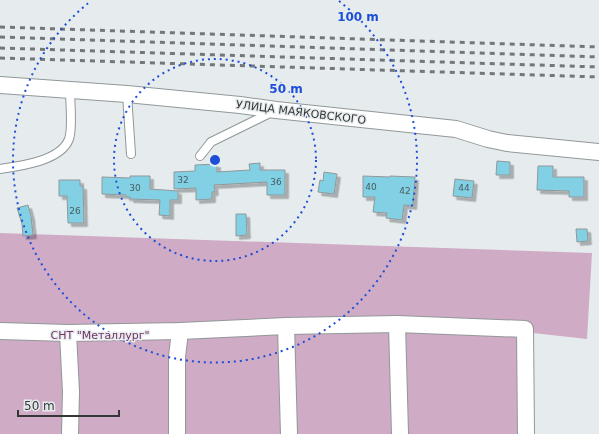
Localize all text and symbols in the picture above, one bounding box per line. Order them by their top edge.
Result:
text: 100 m [337,10,379,24]
text: 50 m [269,82,303,96]
street label: УЛИЦА МАЯКОВСКОГО [235,98,367,127]
centre of rings [208,153,222,167]
house number: 32 [177,175,189,185]
house number: 36 [270,177,282,187]
house number: 40 [365,182,377,192]
house number: 30 [129,183,141,193]
house number: 44 [458,183,470,193]
house number: 42 [399,186,411,196]
house number: 26 [69,206,81,216]
park label: СНТ "Металлург" [50,329,150,342]
scale bar [18,392,119,418]
text: 50 m [24,399,55,413]

